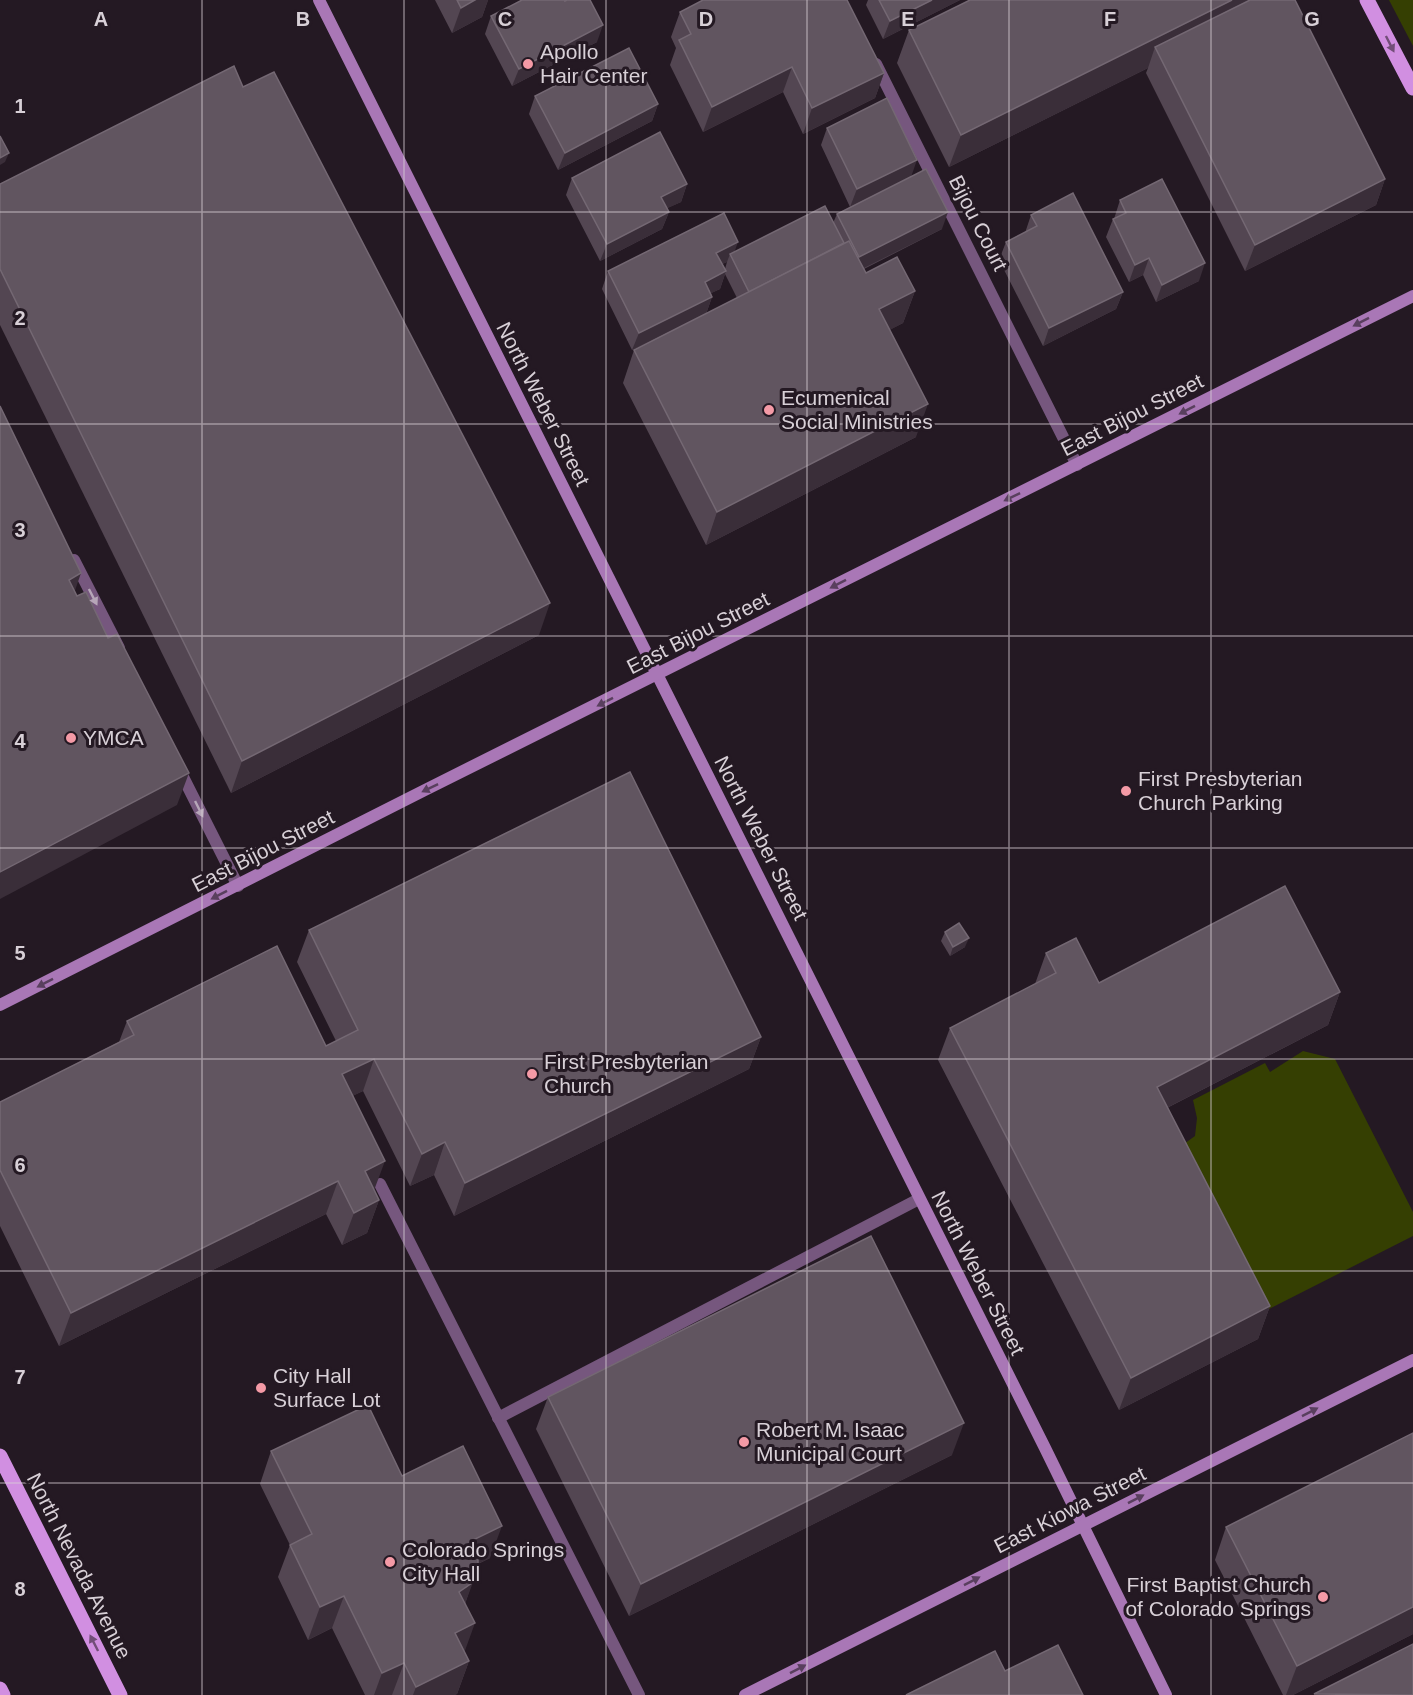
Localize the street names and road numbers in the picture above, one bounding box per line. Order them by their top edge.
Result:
street label: Bijou Court [945,171,1012,274]
street label: North Weber Street [492,318,595,490]
street label: East Bijou Street [1057,369,1207,460]
street label: East Bijou Street [623,587,773,678]
street label: North Weber Street [710,752,813,924]
street label: East Bijou Street [188,805,338,896]
street label: North Weber Street [927,1187,1030,1359]
street label: East Kiowa Street [990,1461,1149,1558]
street label: North Nevada Avenue [23,1469,136,1662]

